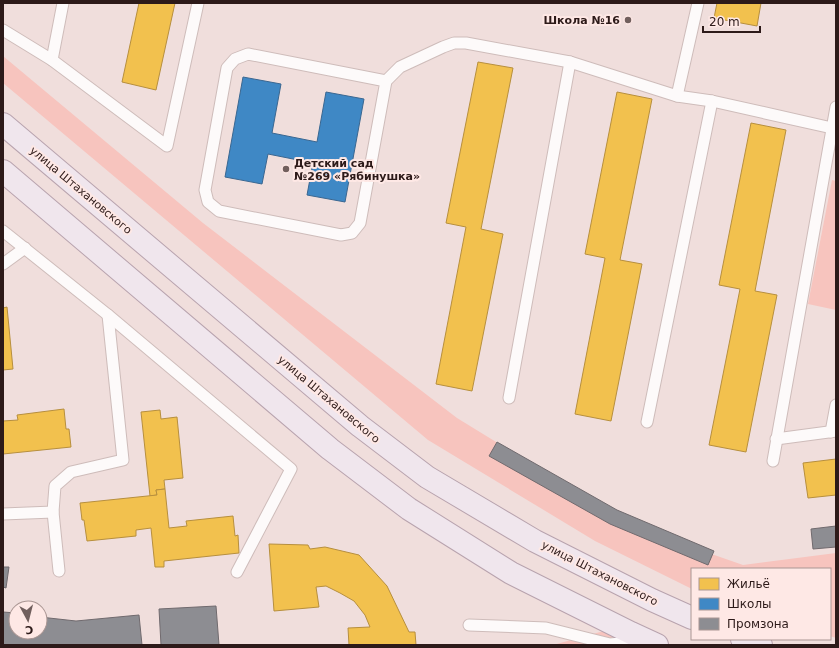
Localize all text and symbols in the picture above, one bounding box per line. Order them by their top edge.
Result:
scale bar [703,8,760,34]
place label: Школа №16 [544,14,620,27]
marker: Школа №16 [623,15,633,25]
text: 20 m [709,15,740,29]
street label: улица Штахановского [27,144,134,237]
place label: Детский сад №269 «Рябинушка» [294,157,420,183]
marker: Детский сад №269 «Рябинушка» [281,164,291,174]
street label: улица Штахановского [275,353,382,446]
street label: улица Штахановского [539,538,660,609]
legend [691,568,831,640]
text: Жильё [727,577,770,591]
text: Школы [727,597,772,611]
north arrow [8,600,48,640]
text: Промзона [727,617,789,631]
text: С [24,622,34,636]

